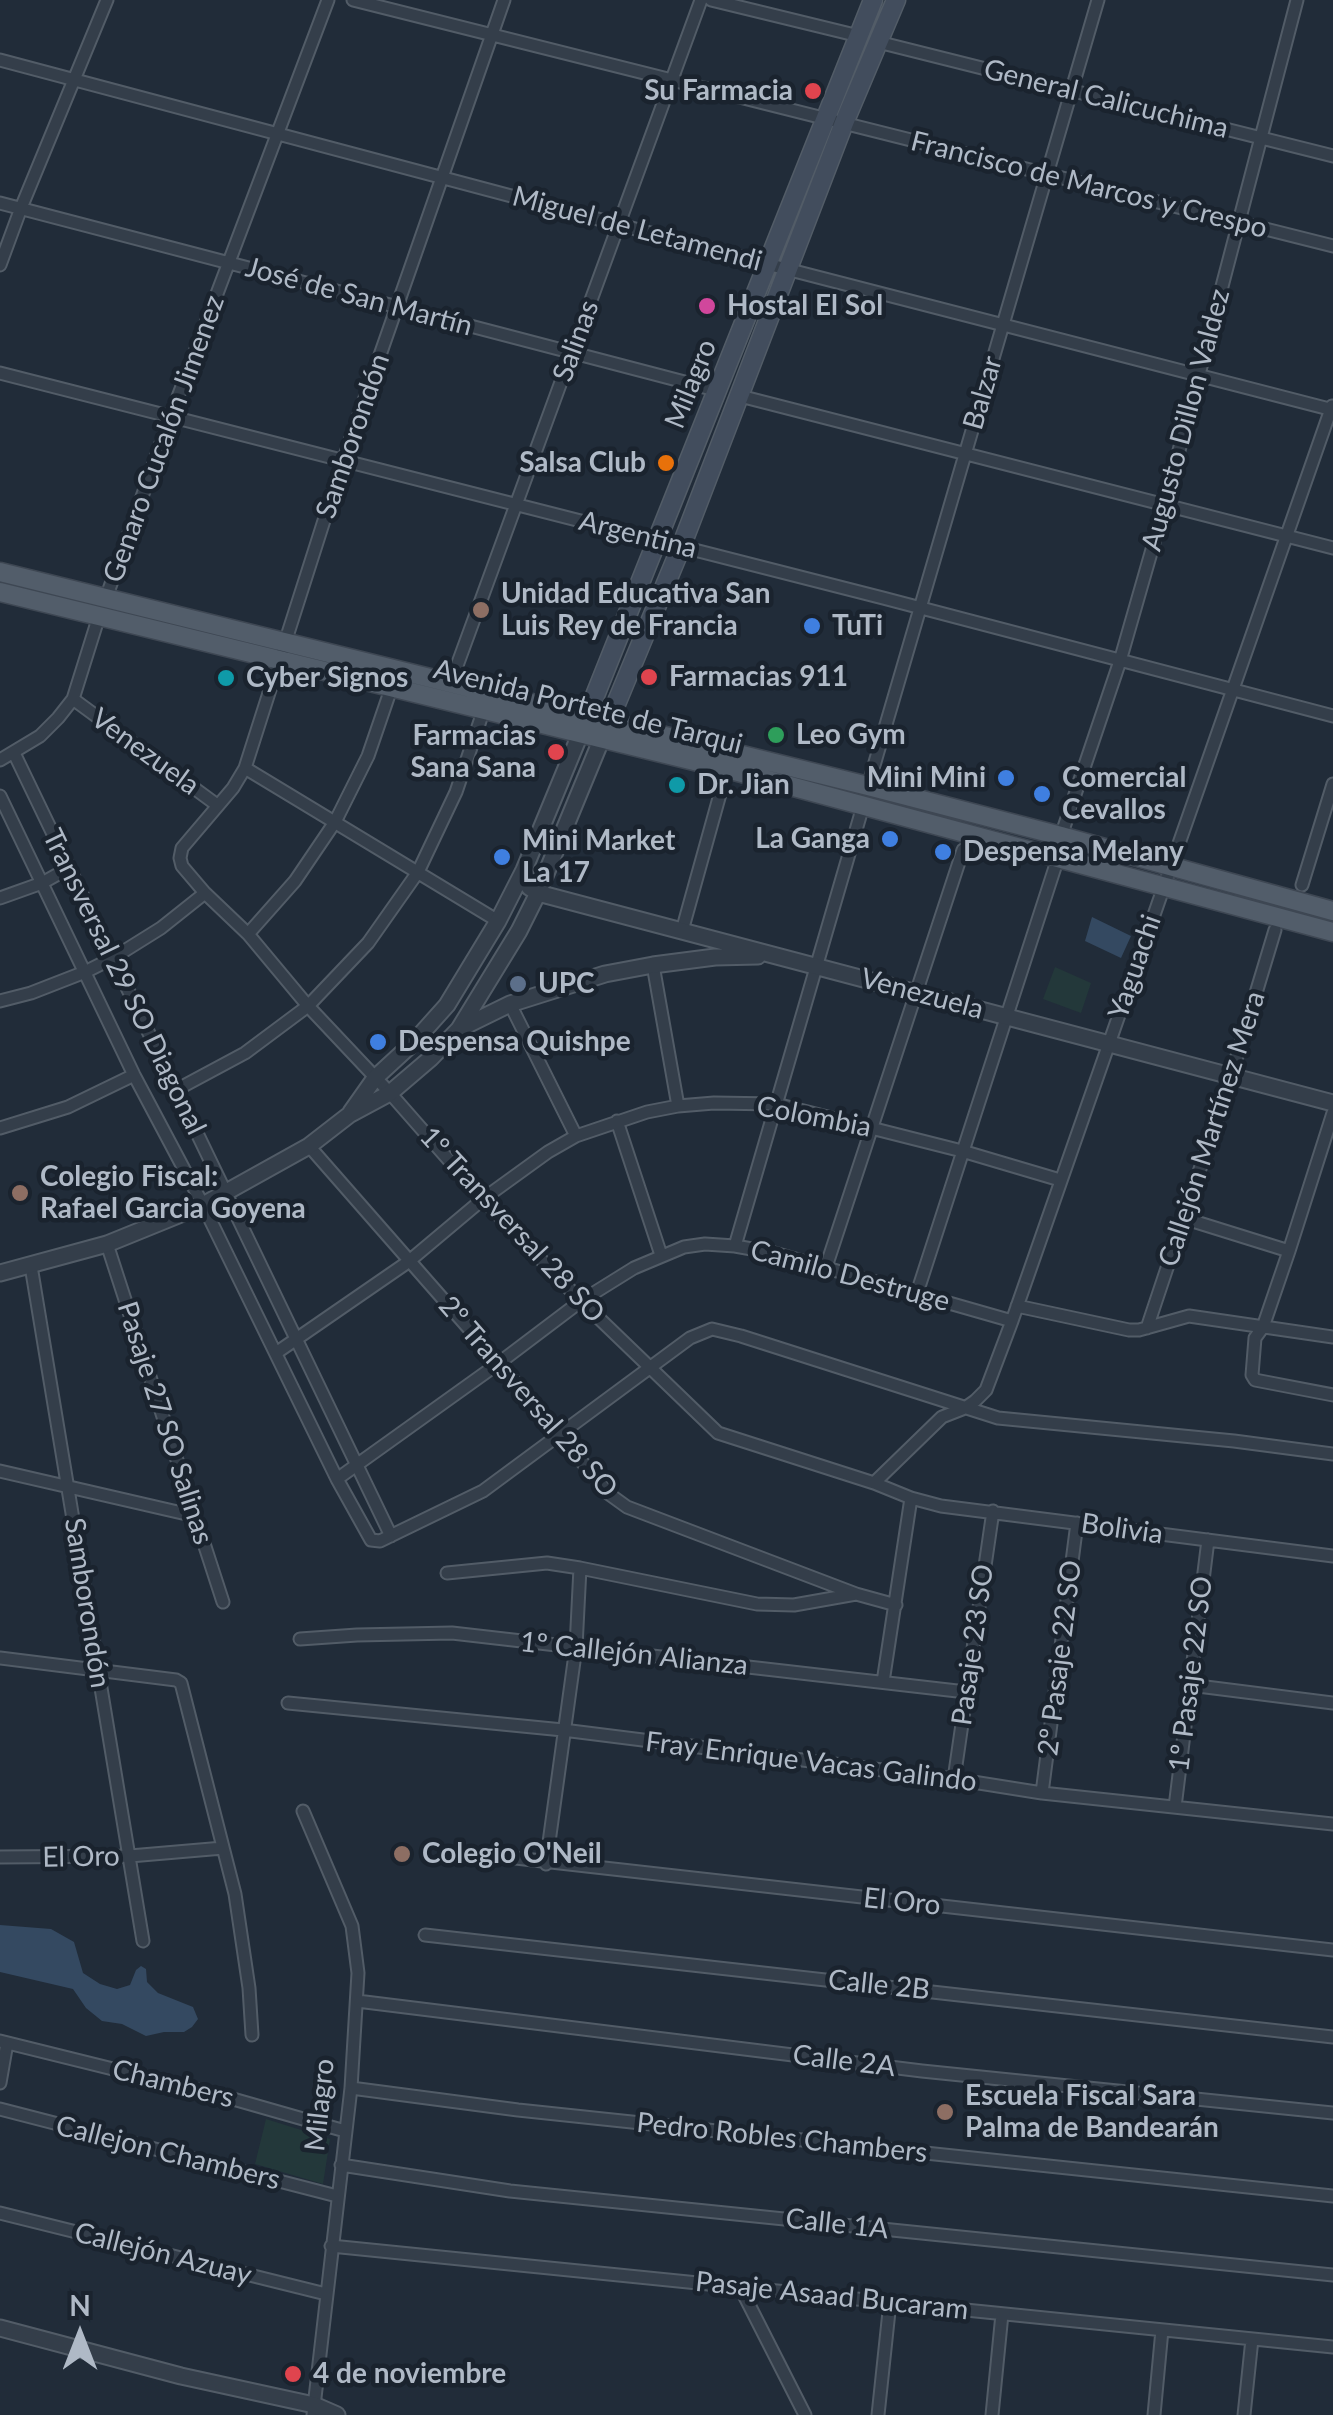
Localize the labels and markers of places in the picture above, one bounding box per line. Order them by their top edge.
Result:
place label: Su Farmacia [644,74,793,108]
marker: Su Farmacia [802,80,824,102]
place label: Hostal El Sol [727,289,883,323]
marker: Hostal El Sol [696,295,718,317]
place label: Salsa Club [519,446,646,480]
marker: Salsa Club [655,452,677,474]
place label: Unidad Educativa San Luis Rey de Francia [501,577,770,643]
marker: Unidad Educativa San Luis Rey de Francia [470,599,492,621]
place label: TuTi [832,609,883,643]
marker: TuTi [801,615,823,637]
place label: Farmacias 911 [669,660,848,694]
place label: Cyber Signos [246,661,408,695]
marker: Farmacias 911 [638,666,660,688]
marker: Cyber Signos [215,667,237,689]
place label: Leo Gym [796,718,906,752]
place label: Farmacias Sana Sana [410,719,536,785]
marker: Leo Gym [765,724,787,746]
marker: Farmacias Sana Sana [545,741,567,763]
place label: Mini Mini [867,761,986,795]
place label: Comercial Cevallos [1062,761,1187,827]
marker: Mini Mini [995,767,1017,789]
place label: Dr. Jian [697,768,790,802]
marker: Dr. Jian [666,774,688,796]
marker: Comercial Cevallos [1031,783,1053,805]
place label: La Ganga [755,822,870,856]
place label: Mini Market La 17 [522,824,675,890]
marker: La Ganga [879,828,901,850]
place label: Despensa Melany [963,835,1184,869]
marker: Despensa Melany [932,841,954,863]
marker: Mini Market La 17 [491,846,513,868]
place label: UPC [538,967,595,1001]
marker: UPC [507,973,529,995]
place label: Despensa Quishpe [398,1025,631,1059]
marker: Despensa Quishpe [367,1031,389,1053]
place label: Colegio Fiscal: Rafael Garcia Goyena [40,1160,306,1226]
marker: Colegio Fiscal: Rafael Garcia Goyena [9,1182,31,1204]
place label: Colegio O'Neil [422,1837,602,1871]
marker: Colegio O'Neil [391,1843,413,1865]
place label: Escuela Fiscal Sara Palma de Bandearán [965,2079,1219,2145]
marker: Escuela Fiscal Sara Palma de Bandearán [934,2101,956,2123]
place label: 4 de noviembre [313,2357,506,2391]
marker: 4 de noviembre [282,2363,304,2385]

